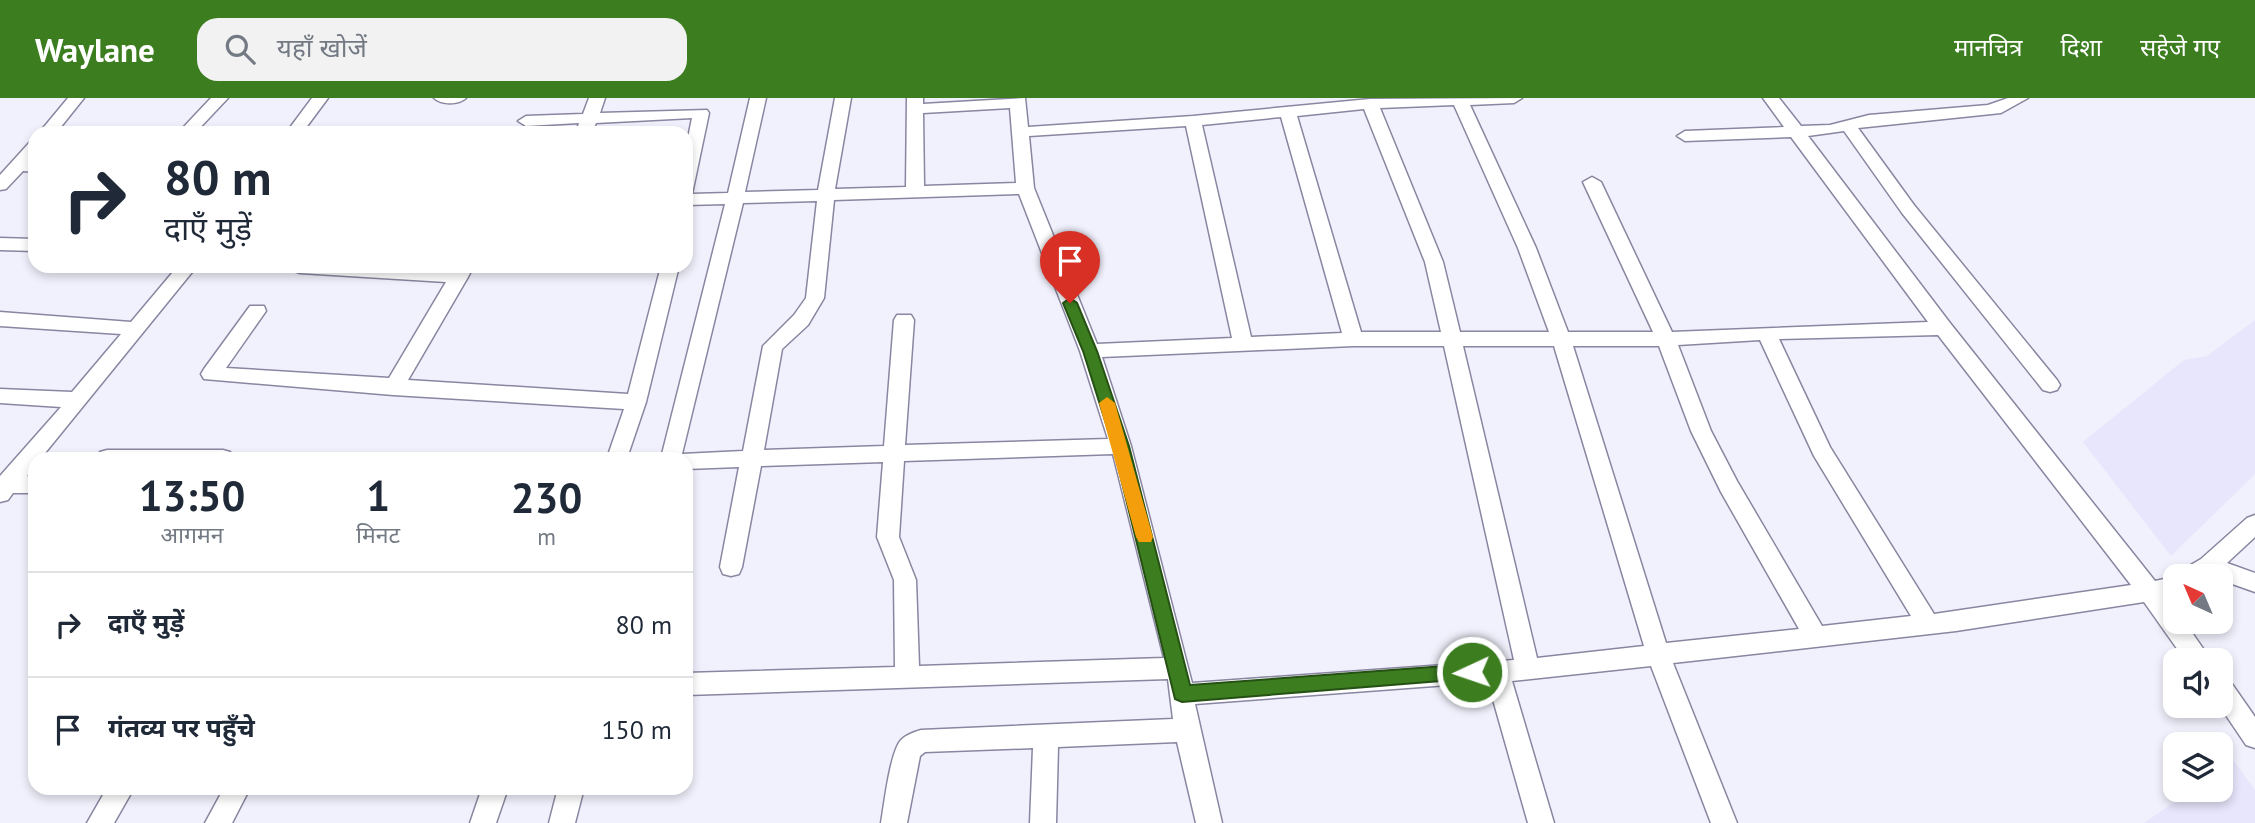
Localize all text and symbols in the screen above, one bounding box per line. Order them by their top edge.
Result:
search box [197,18,687,81]
text: Waylane [35,28,155,71]
icon: search [221,30,259,68]
text: यहाँ खोजें [277,31,367,64]
text: मानचित्र [1954,32,2023,63]
text: दिशा [2061,32,2102,63]
text: सहेजे गए [2140,32,2220,63]
text: 80 m [164,145,271,209]
icon: right [49,154,140,245]
text: दाएँ मुड़ें [164,207,252,249]
pin [1040,231,1100,303]
icon: arrive [1051,242,1089,280]
text: 13:50 [139,468,245,523]
text: 1 [366,468,390,523]
text: 230 [511,470,582,525]
text: आगमन [161,520,223,549]
text: मिनट [356,520,400,549]
text: m [537,522,556,551]
north arrow [2163,564,2233,634]
map controls [2163,564,2233,802]
icon: right [49,606,87,644]
text: दाएँ मुड़ें [108,606,184,639]
text: 80 m [616,608,672,641]
position arrow [1435,635,1509,709]
button: sound [2163,648,2233,718]
icon: arrive [49,711,87,749]
text: गंतव्य पर पहुँचे [108,711,255,744]
text: 150 m [601,713,672,746]
button: layers [2163,732,2233,802]

